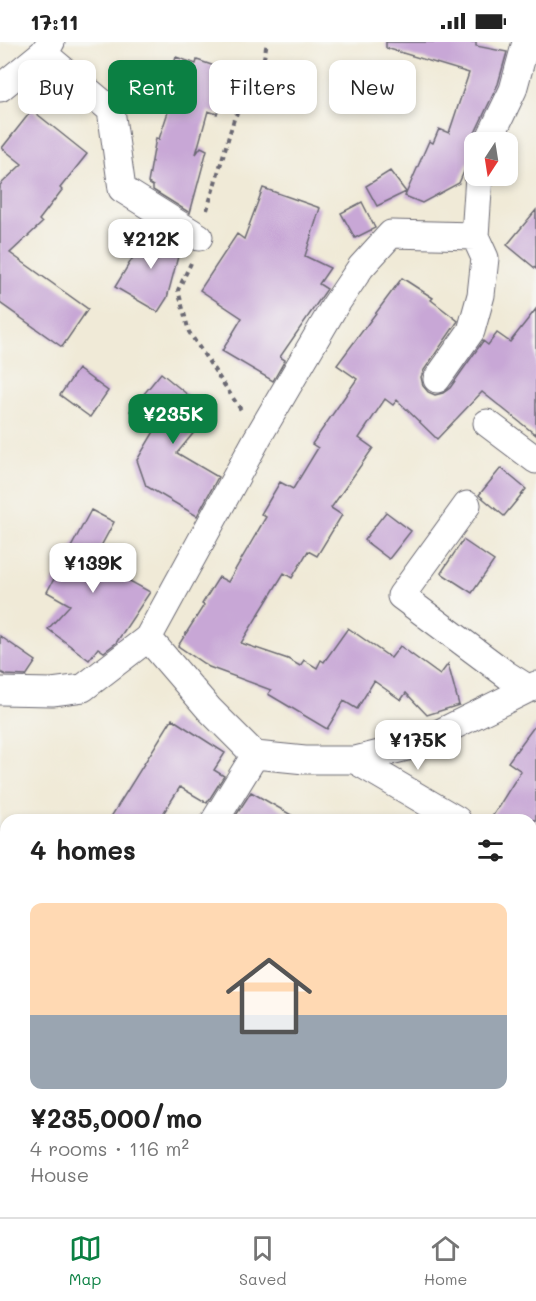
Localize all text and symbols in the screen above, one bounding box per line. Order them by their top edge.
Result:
text: 17:11 [30,7,78,36]
chip: Buy [18,60,96,114]
chip: Rent [108,60,197,114]
chip: Filters [209,60,317,114]
chip: New [329,60,416,114]
north arrow [464,132,518,186]
map controls [464,132,518,186]
pin: ¥212K [109,219,193,270]
text: ¥212K [122,225,180,251]
pin: ¥235K [131,394,215,445]
text: ¥235K [142,400,204,426]
pin: ¥139K [51,543,135,594]
text: ¥139K [63,549,123,575]
pin: ¥175K [376,720,460,771]
text: ¥175K [389,726,447,752]
text: 4 homes [30,833,136,867]
icon: filters [474,834,507,867]
icon: home [215,942,323,1050]
text: ¥235,000/mo [30,1101,202,1135]
text: 4 rooms · 116 m² [30,1135,189,1161]
text: House [30,1161,89,1187]
tab: Map [69,1232,102,1289]
tab: Saved [239,1232,286,1289]
tab: Home [424,1232,467,1289]

